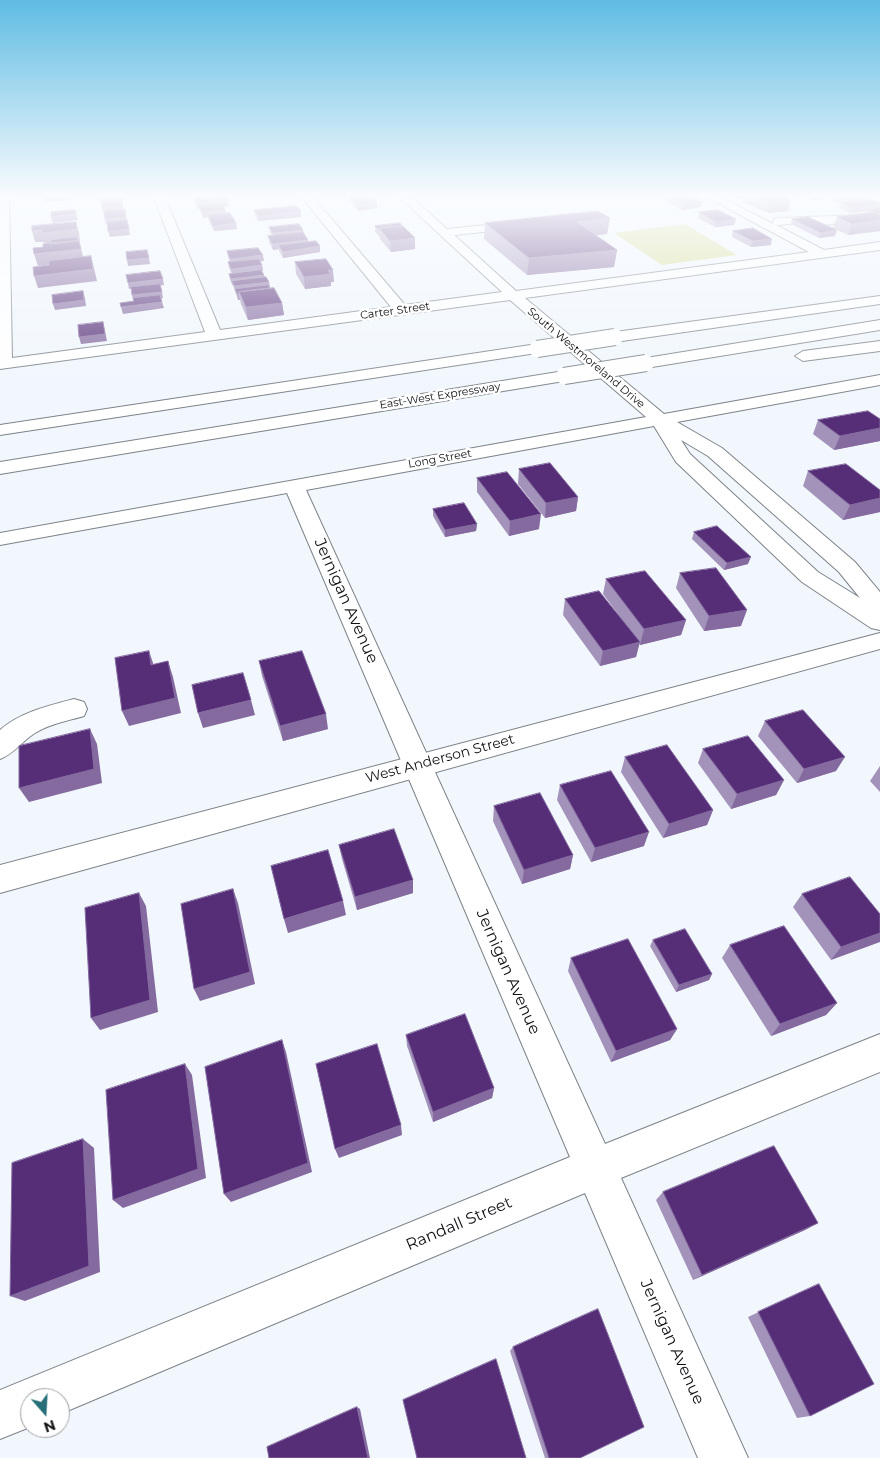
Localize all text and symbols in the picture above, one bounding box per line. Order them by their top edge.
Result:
street label: Carter Street [359,300,431,322]
street label: South Westmoreland Drive [525,305,647,411]
street label: East-West Expressway [379,380,501,412]
street label: Long Street [407,447,473,471]
street label: Jernigan Avenue [310,535,382,667]
street label: West Anderson Street [364,731,516,787]
street label: Jernigan Avenue [472,906,544,1038]
street label: Randall Street [403,1193,515,1255]
street label: Jernigan Avenue [636,1276,708,1408]
north arrow [20,1388,70,1438]
text: N [41,1416,58,1437]

